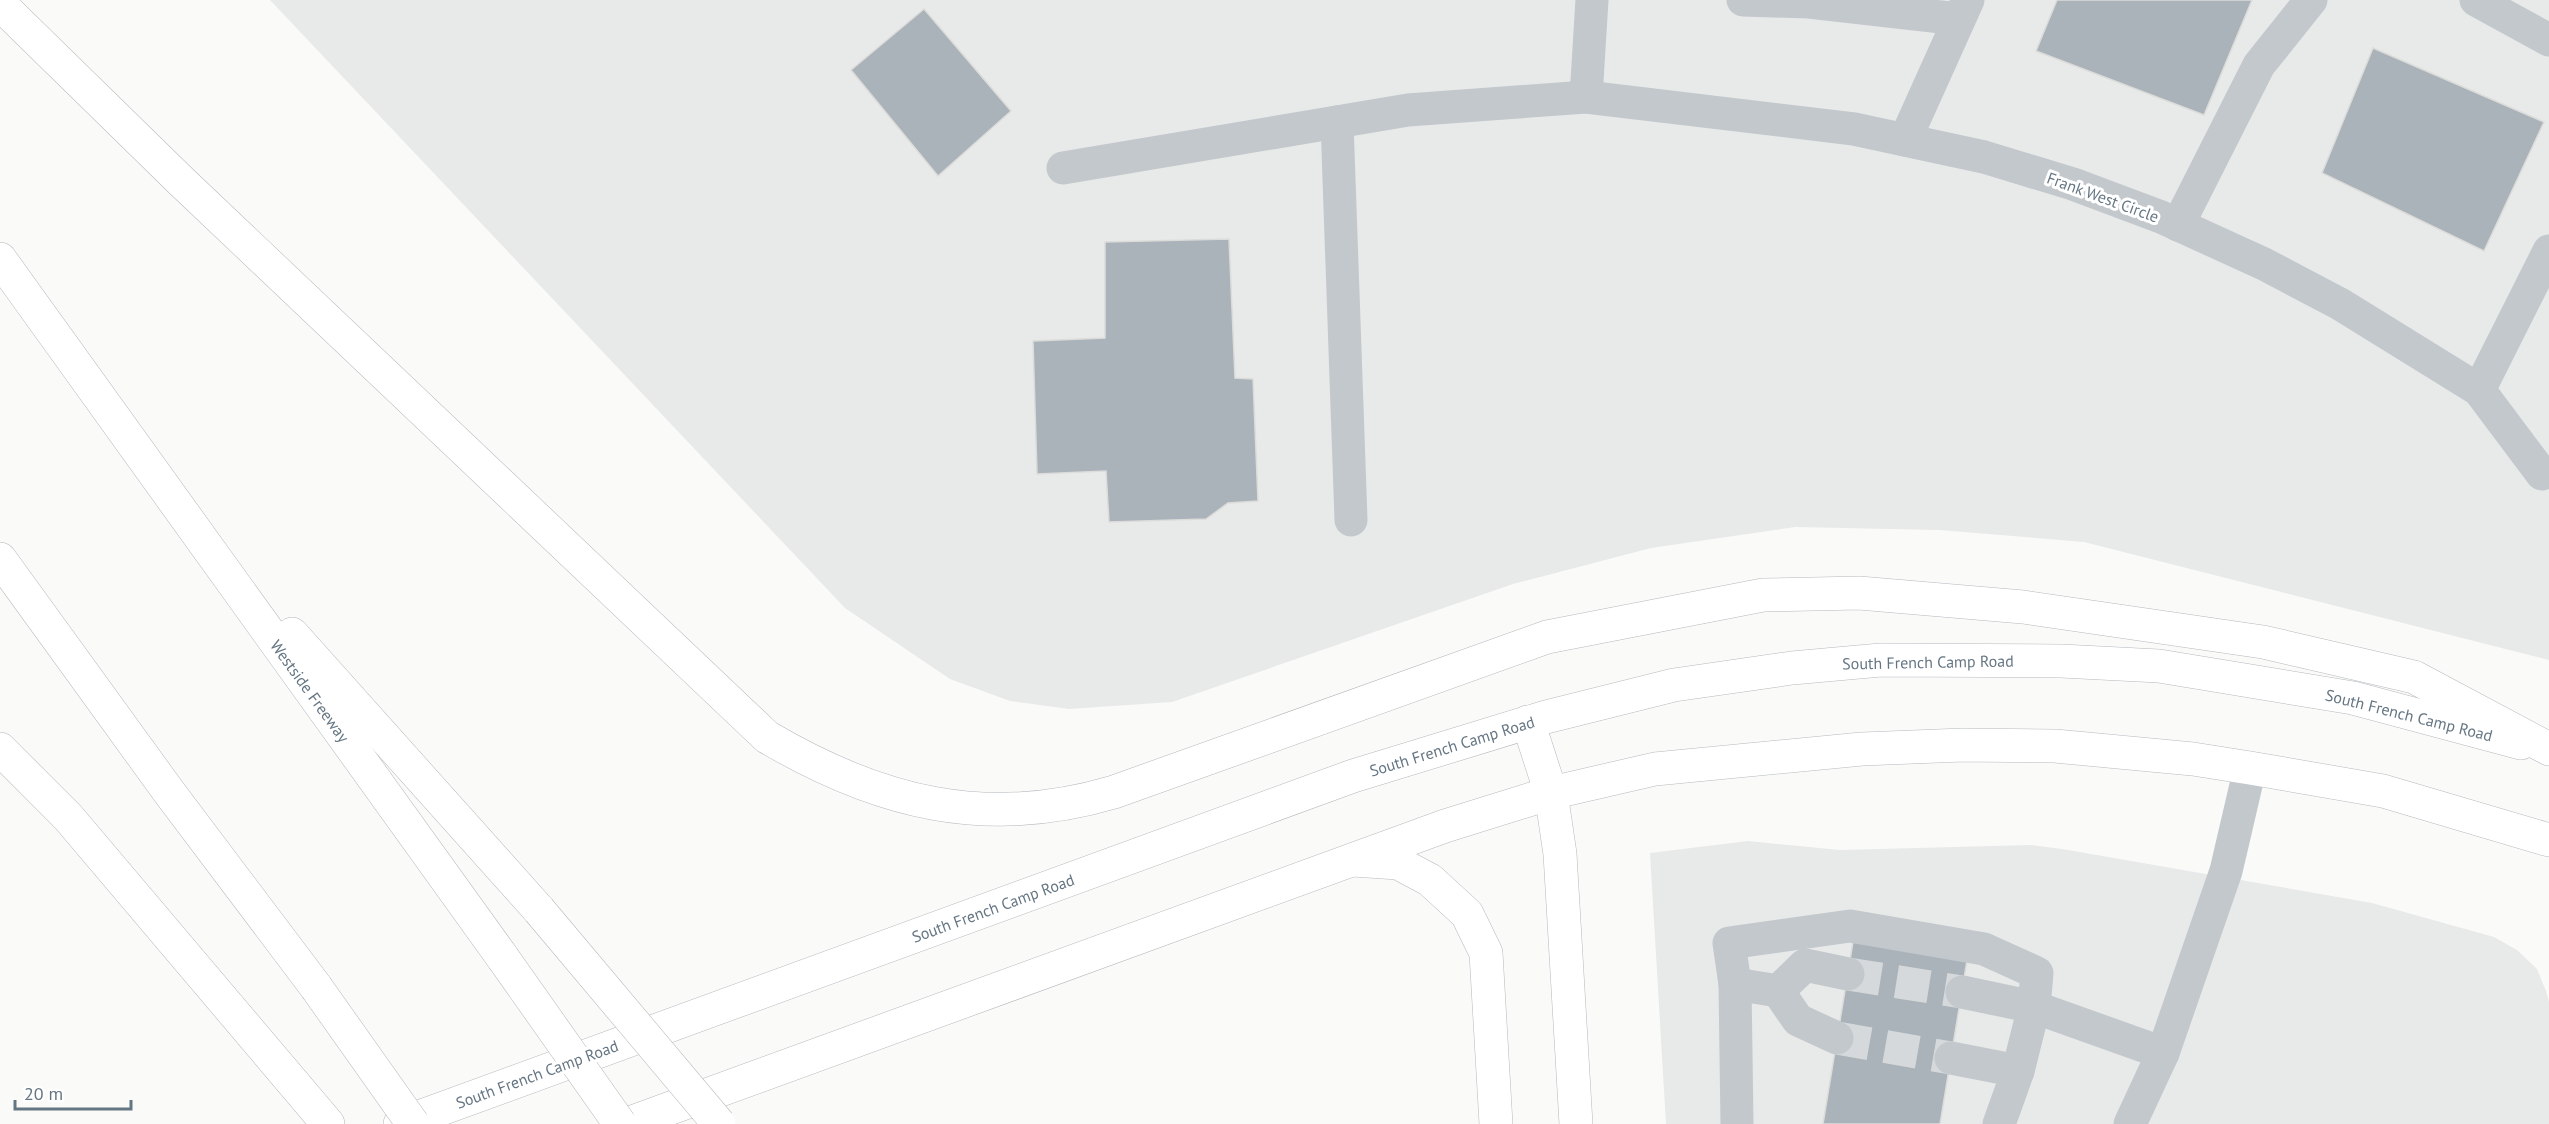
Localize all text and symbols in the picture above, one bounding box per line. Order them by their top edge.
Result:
street label: Frank West Circle [2044,167,2162,227]
street label: Westside Freeway [266,636,354,747]
street label: South French Camp Road [1842,651,2014,673]
street label: South French Camp Road [2323,685,2495,745]
street label: South French Camp Road [1367,711,1537,781]
street label: South French Camp Road [909,869,1077,947]
street label: South French Camp Road [453,1035,621,1113]
scale bar [15,1073,130,1111]
text: 20 m [24,1082,63,1105]

